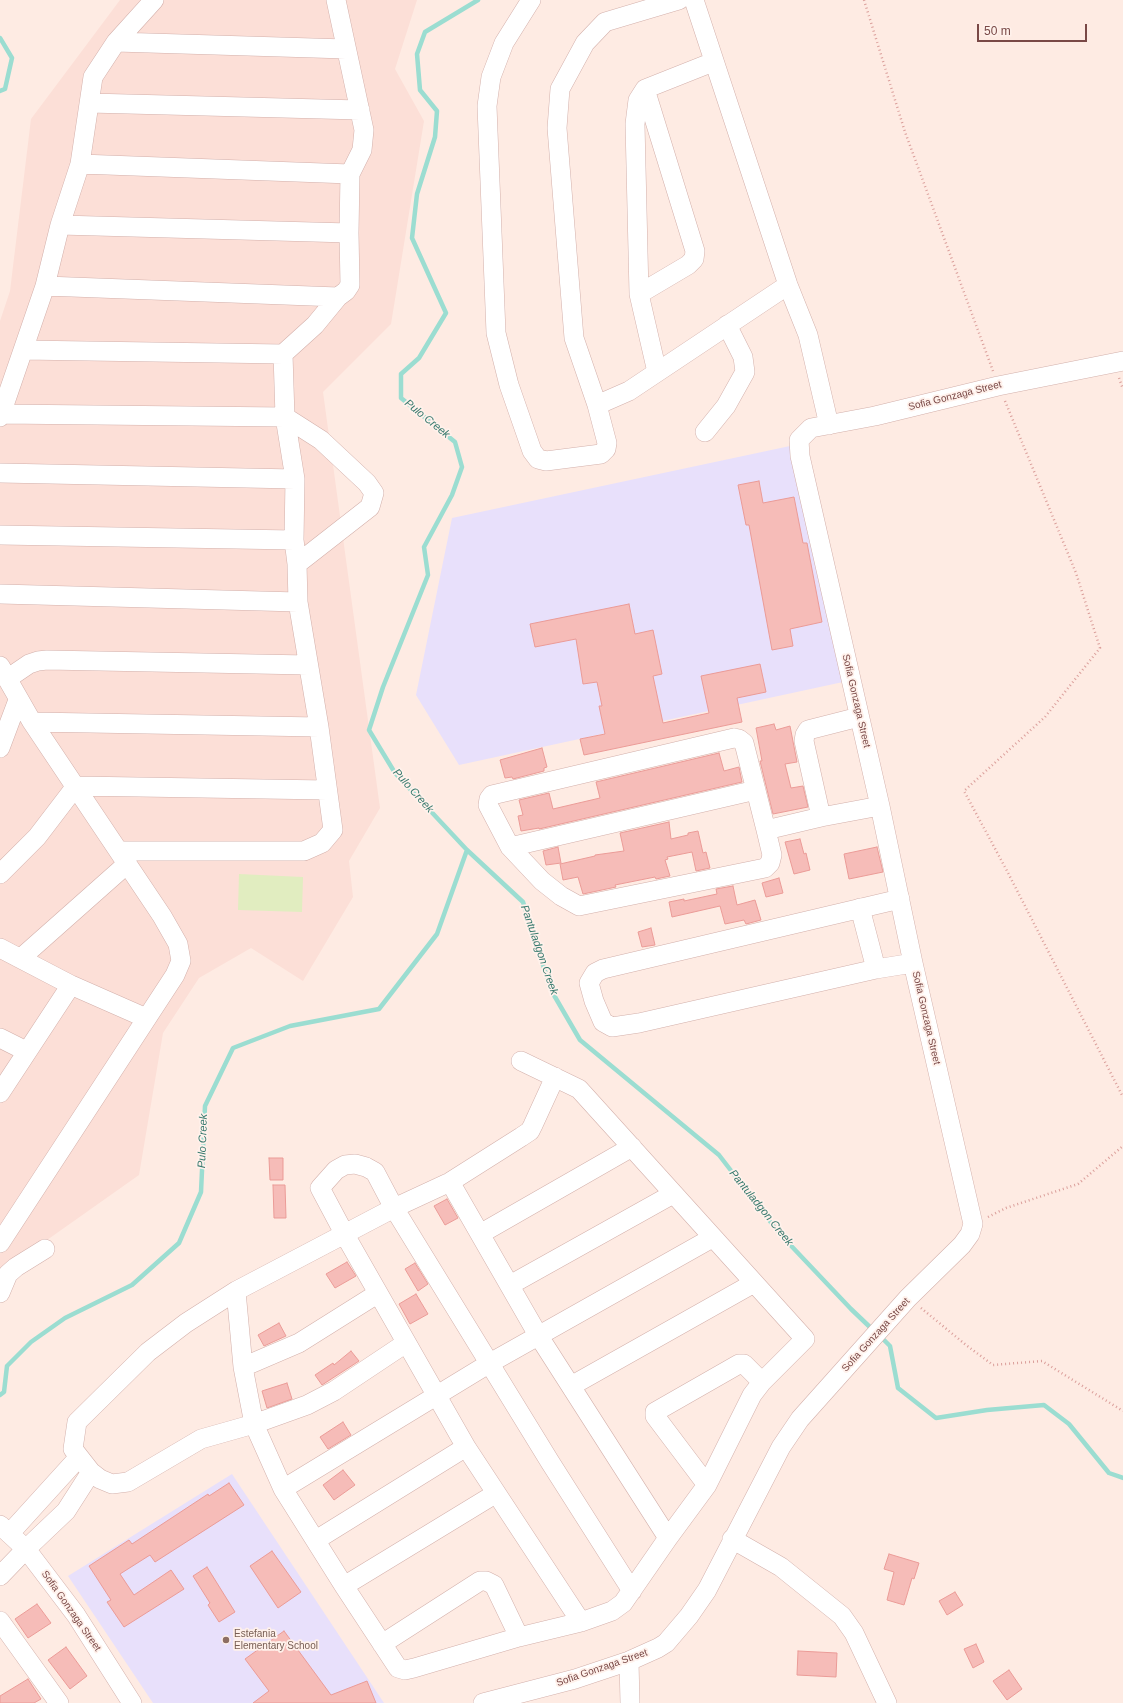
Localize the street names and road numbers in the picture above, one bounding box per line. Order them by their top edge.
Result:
street label: Sofia Gonzaga Street [907,379,1003,413]
street label: Sofia Gonzaga Street [839,653,873,749]
street label: Sofia Gonzaga Street [909,970,943,1066]
street label: Sofia Gonzaga Street [840,1295,912,1375]
street label: Sofia Gonzaga Street [39,1568,103,1654]
street label: Sofia Gonzaga Street [555,1647,649,1689]

